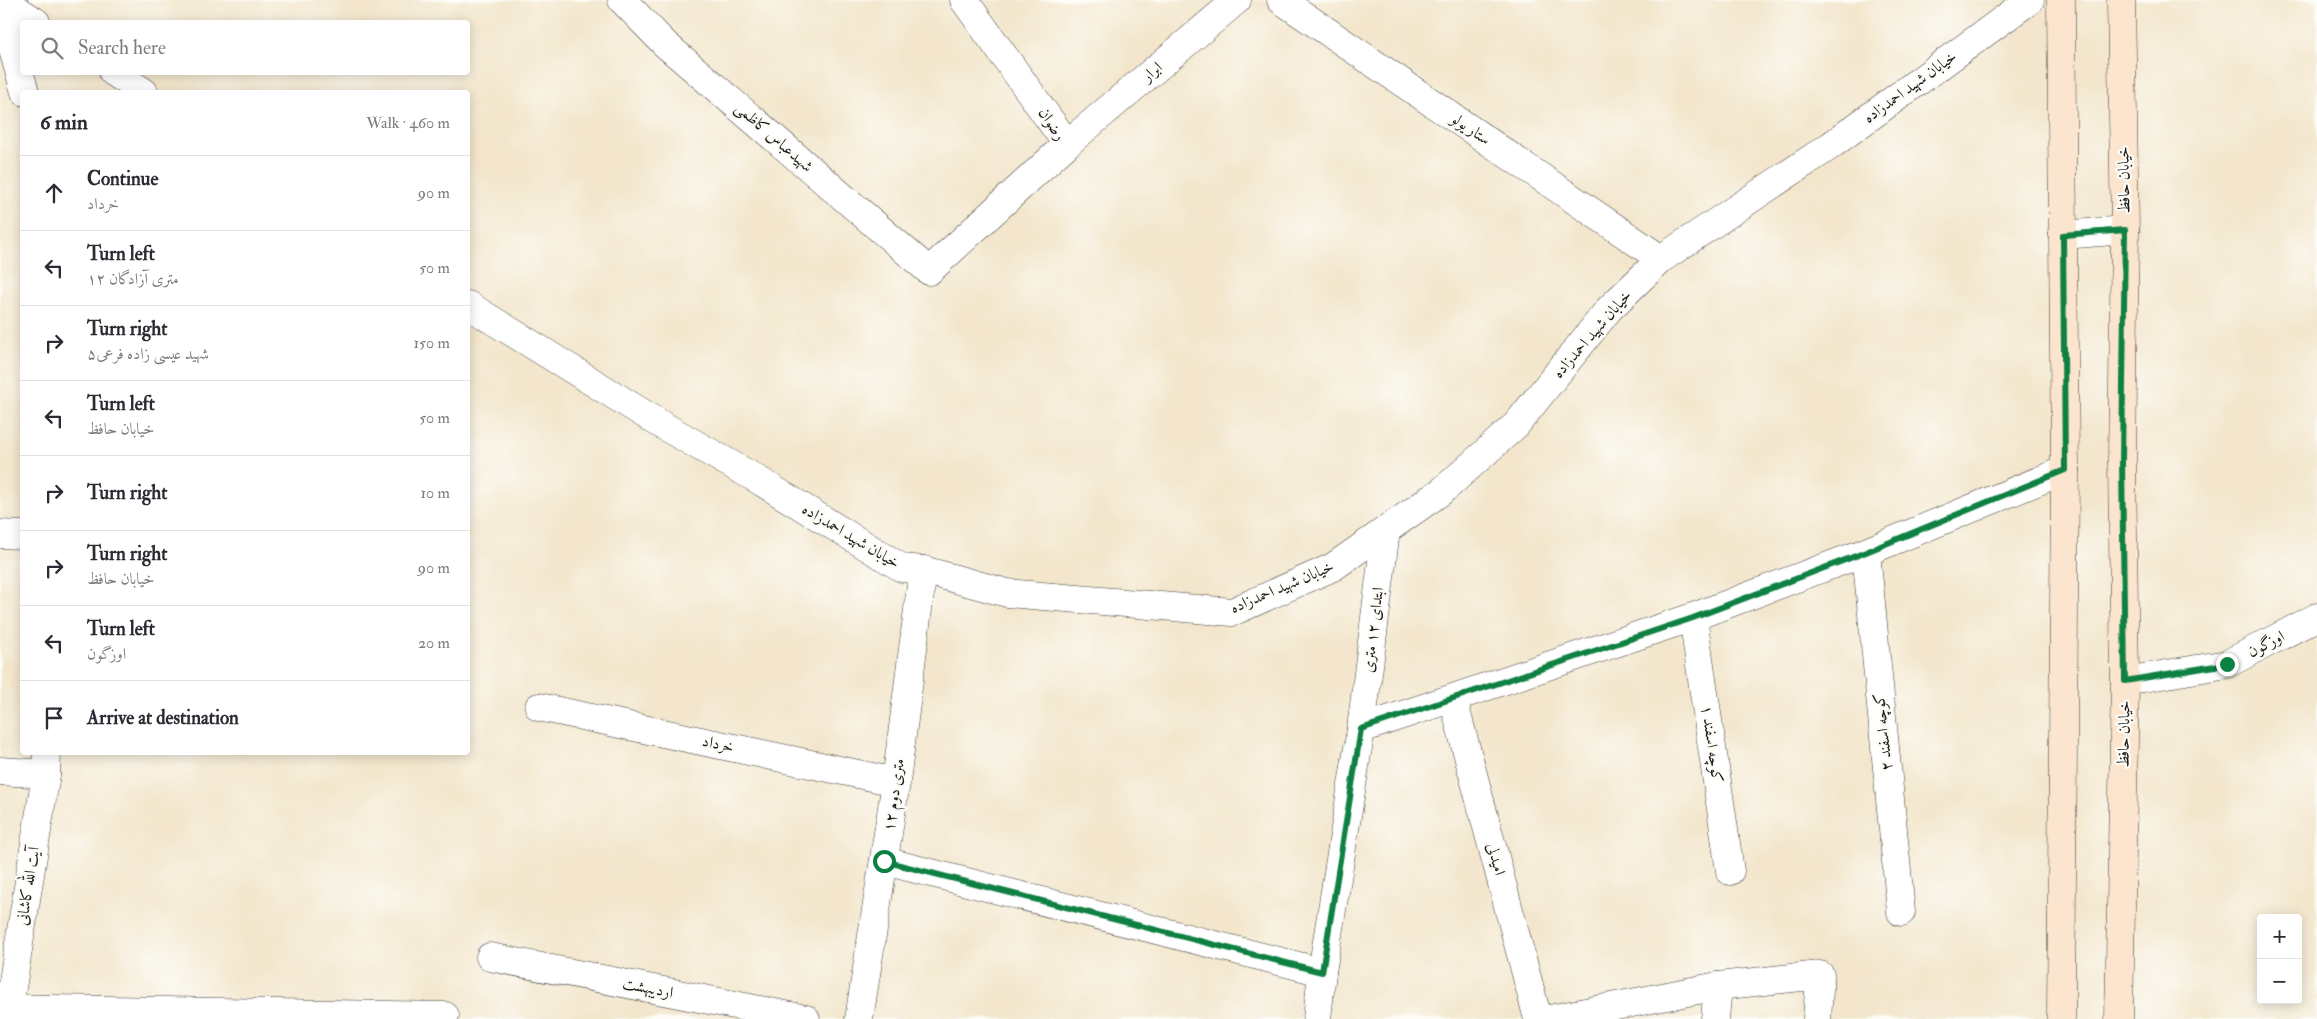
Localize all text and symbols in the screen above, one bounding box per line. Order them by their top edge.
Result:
search box [20,20,470,75]
icon: search [38,34,66,62]
text: Search here [78,36,166,60]
street label: خیابان شهید احمدزاده [1859,46,1961,128]
street label: ابرار [1136,58,1166,88]
street label: شهیدعباس کاظمی [730,98,817,177]
street label: رضوان [1034,104,1070,144]
street label: ستار یولو [1446,107,1495,149]
text: 6 min [40,109,88,136]
text: Walk · 460 m [366,113,450,133]
street label: خیابان حافظ [2113,146,2135,214]
text: Continue [87,167,158,191]
icon: ahead [40,179,68,207]
text: 90 m [418,183,450,203]
text: خرداد [87,194,119,214]
text: Turn left [87,242,155,266]
icon: left [40,254,68,282]
text: 50 m [419,258,450,278]
text: ۱۲ متری آزادگان [87,269,179,289]
street label: خیابان شهید احمدزاده [1548,286,1636,382]
text: Turn right [87,317,167,341]
icon: right [40,329,68,357]
text: 150 m [413,333,450,353]
text: شهید عیسی زاده فرعی۵ [87,344,209,364]
text: Turn left [87,392,155,416]
icon: left [40,404,68,432]
text: 50 m [419,408,450,428]
text: خیابان حافظ [87,419,154,439]
icon: right [40,479,68,507]
text: Turn right [87,481,167,505]
text: 10 m [420,483,450,503]
street label: خیابان شهید احمدزاده [798,499,904,573]
text: Turn right [87,542,167,566]
icon: right [40,554,68,582]
street label: خیابان شهید احمدزاده [1227,556,1337,618]
text: 90 m [418,558,450,578]
text: خیابان حافظ [87,569,154,589]
street label: ابتدای ۱۲ متری [1358,586,1388,674]
text: Turn left [87,617,155,641]
street label: اوزگون [2244,626,2288,662]
icon: left [40,629,68,657]
text: 20 m [418,633,450,653]
text: اوزگون [87,644,126,664]
route end [2216,653,2239,676]
street label: کوچه اسفند ۲ [1869,692,1898,772]
street label: خیابان حافظ [2113,700,2135,768]
icon: arrive [40,704,68,732]
street label: کوچه اسفند ۱ [1696,704,1727,784]
text: Arrive at destination [87,706,239,730]
street label: خرداد [700,731,736,757]
street label: ۱۲ متری دوم [879,757,913,833]
street label: امیدلی [1482,841,1510,877]
street label: آیت الله کاشانی [9,843,44,927]
route start [873,850,896,873]
map controls [2257,914,2302,1004]
button: + [2257,914,2302,959]
button: − [2257,959,2302,1004]
street label: اردیبهشت [621,973,675,1003]

